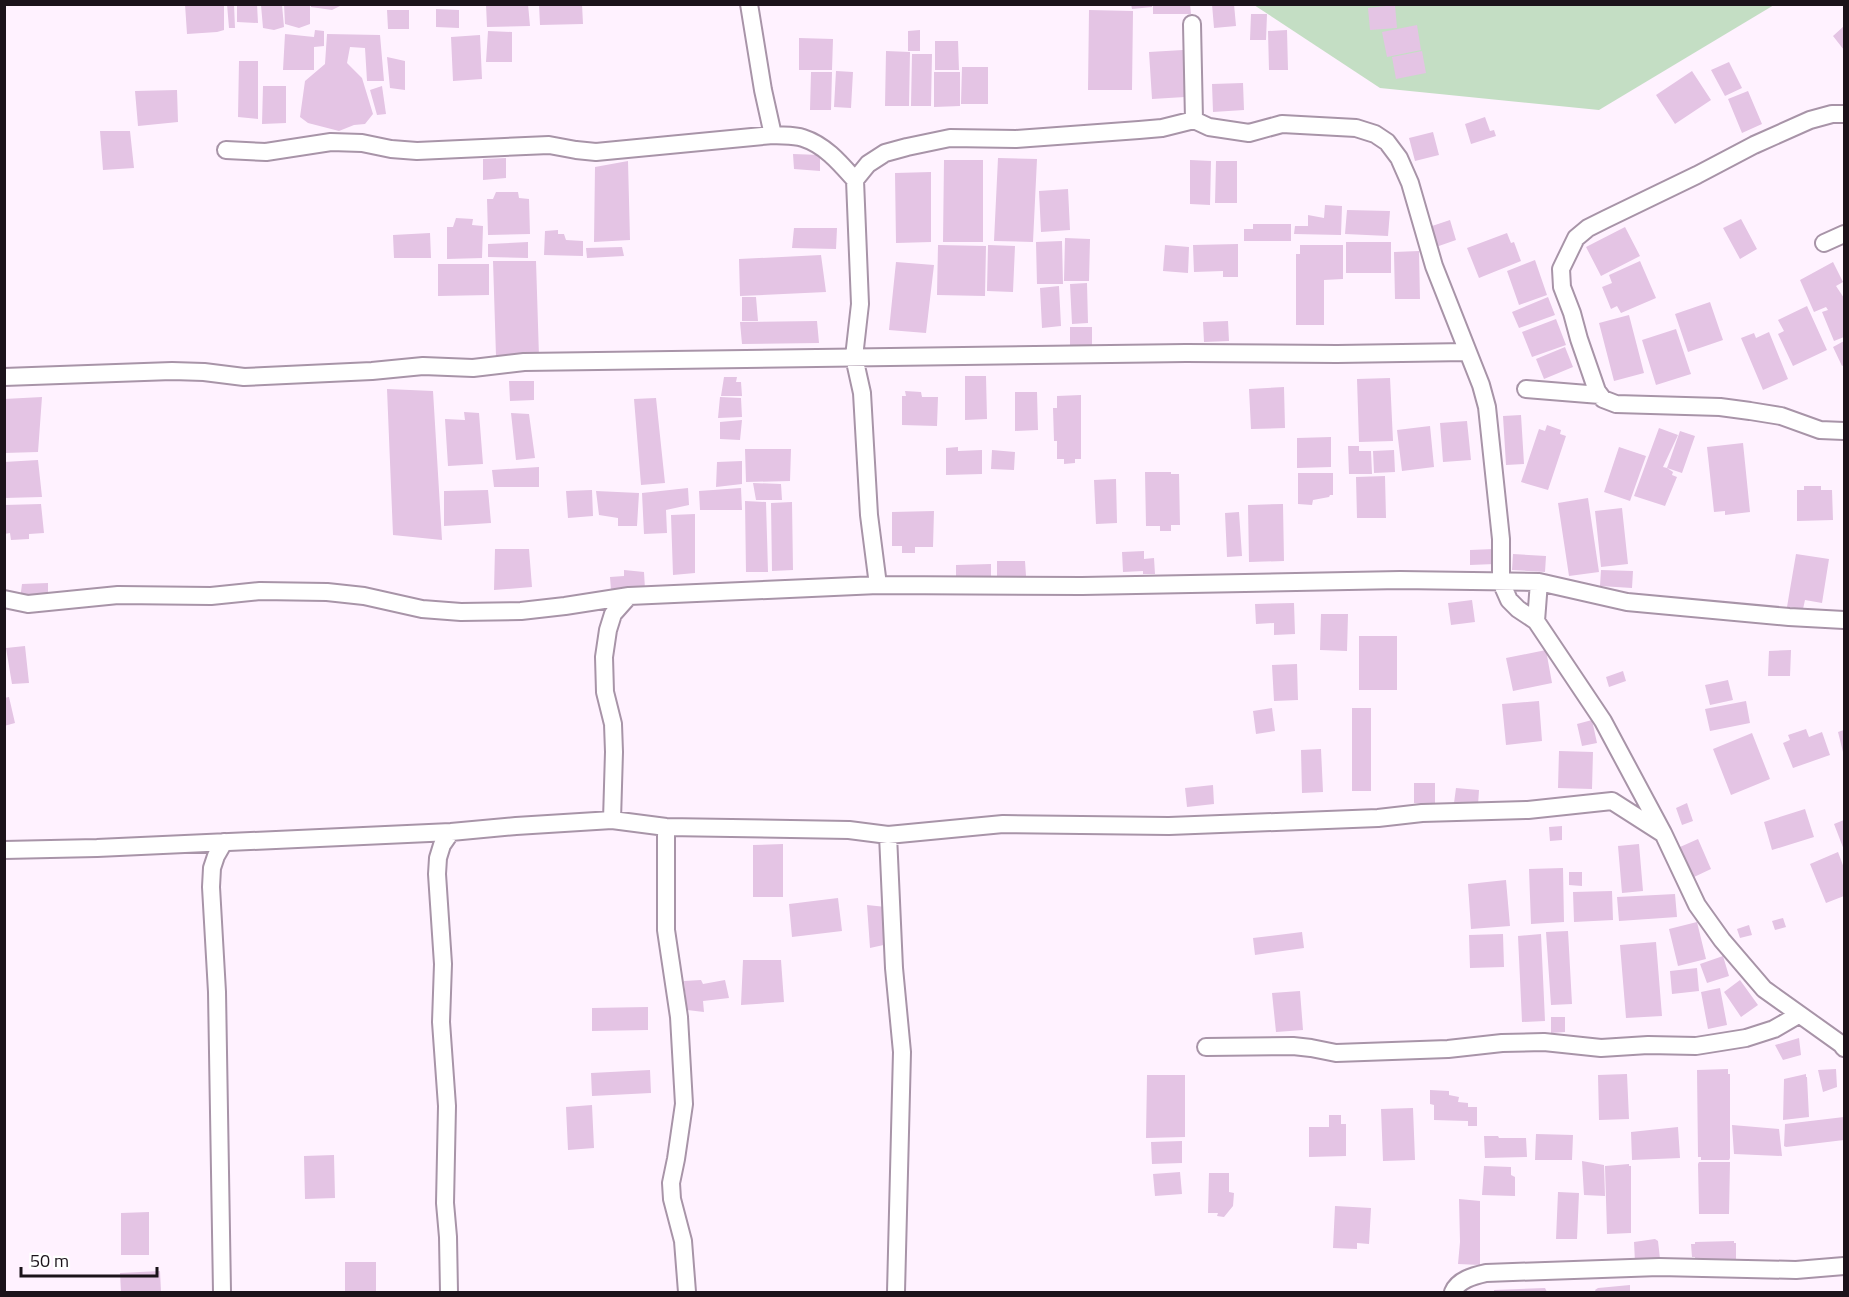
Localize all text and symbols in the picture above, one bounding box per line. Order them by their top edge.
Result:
scale bar [21,1240,158,1278]
text: 50 m [30,1247,69,1274]

